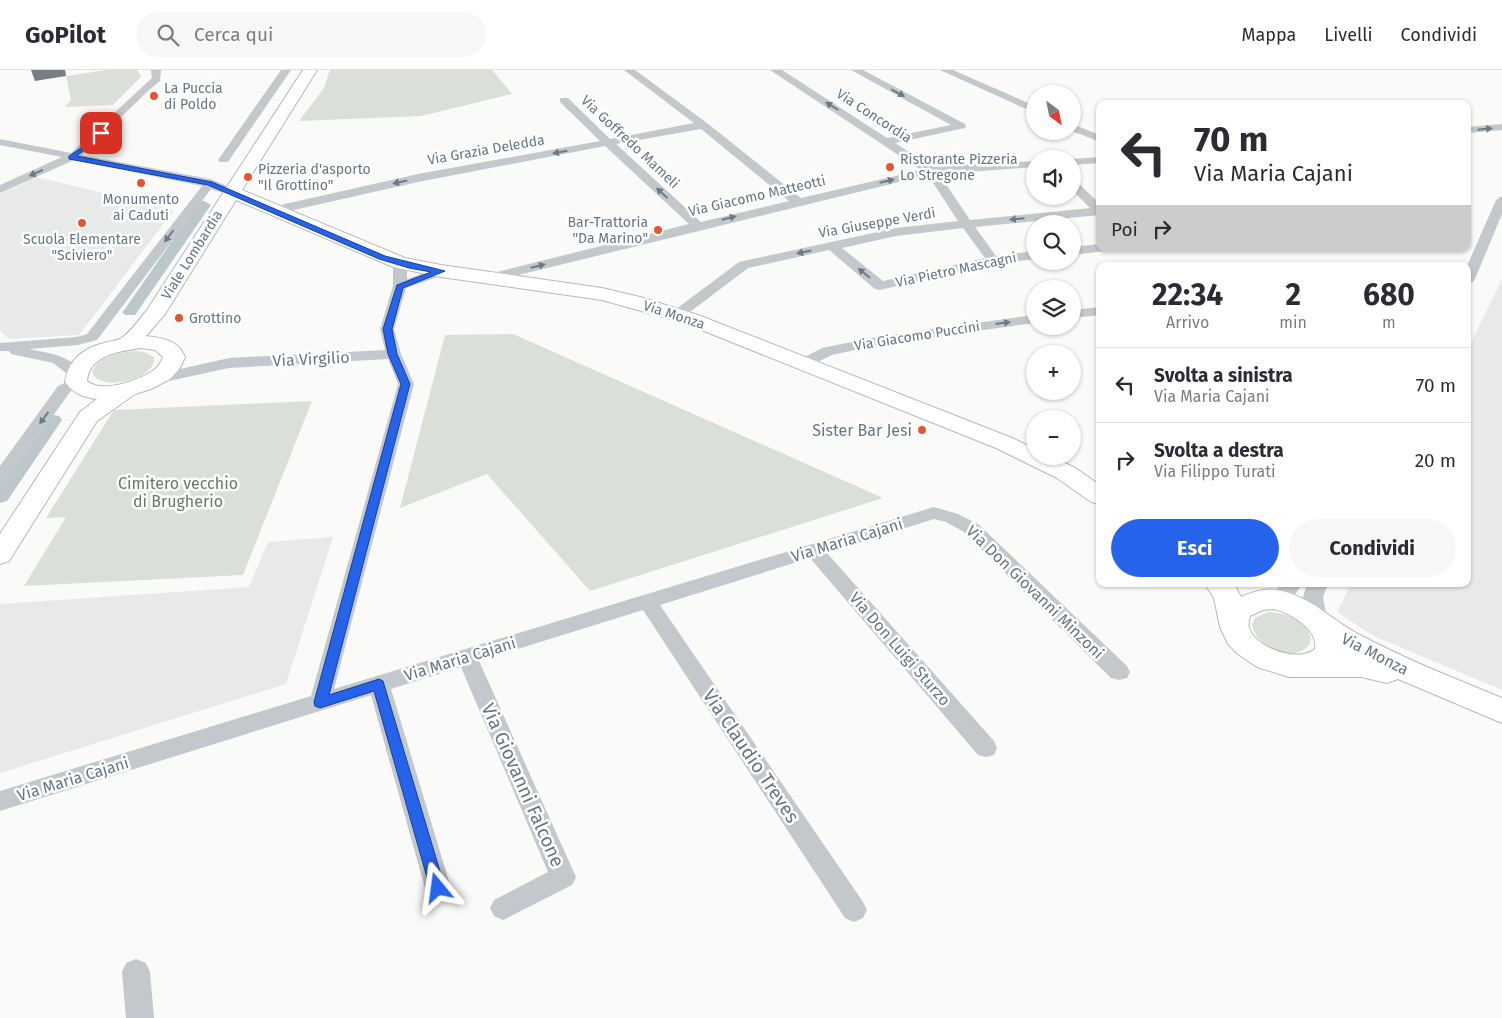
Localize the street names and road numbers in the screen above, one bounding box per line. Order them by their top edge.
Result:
street label: Via Concordia [833,85,915,147]
street label: Via Goffredo Mameli [577,92,683,192]
street label: Via Grazia Deledda [426,131,546,169]
street label: Via Giacomo Matteotti [687,172,827,220]
street label: Via Giuseppe Verdi [817,204,937,242]
street label: Viale Lombardia [158,207,226,303]
street label: Via Pietro Mascagni [894,249,1018,291]
street label: Via Monza [641,297,707,333]
street label: Via Giacomo Puccini [853,318,981,354]
street label: Via Virgilio [272,347,350,371]
street label: Via Maria Cajani [789,514,905,566]
street label: Via Don Giovanni Minzoni [962,521,1108,663]
street label: Via Don Luigi Sturzo [845,588,955,710]
street label: Via Monza [1338,629,1412,679]
street label: Via Maria Cajani [402,633,518,685]
street label: Via Claudio Treves [698,685,804,827]
street label: Via Giovanni Falcone [477,700,569,870]
street label: Via Maria Cajani [15,753,131,805]

